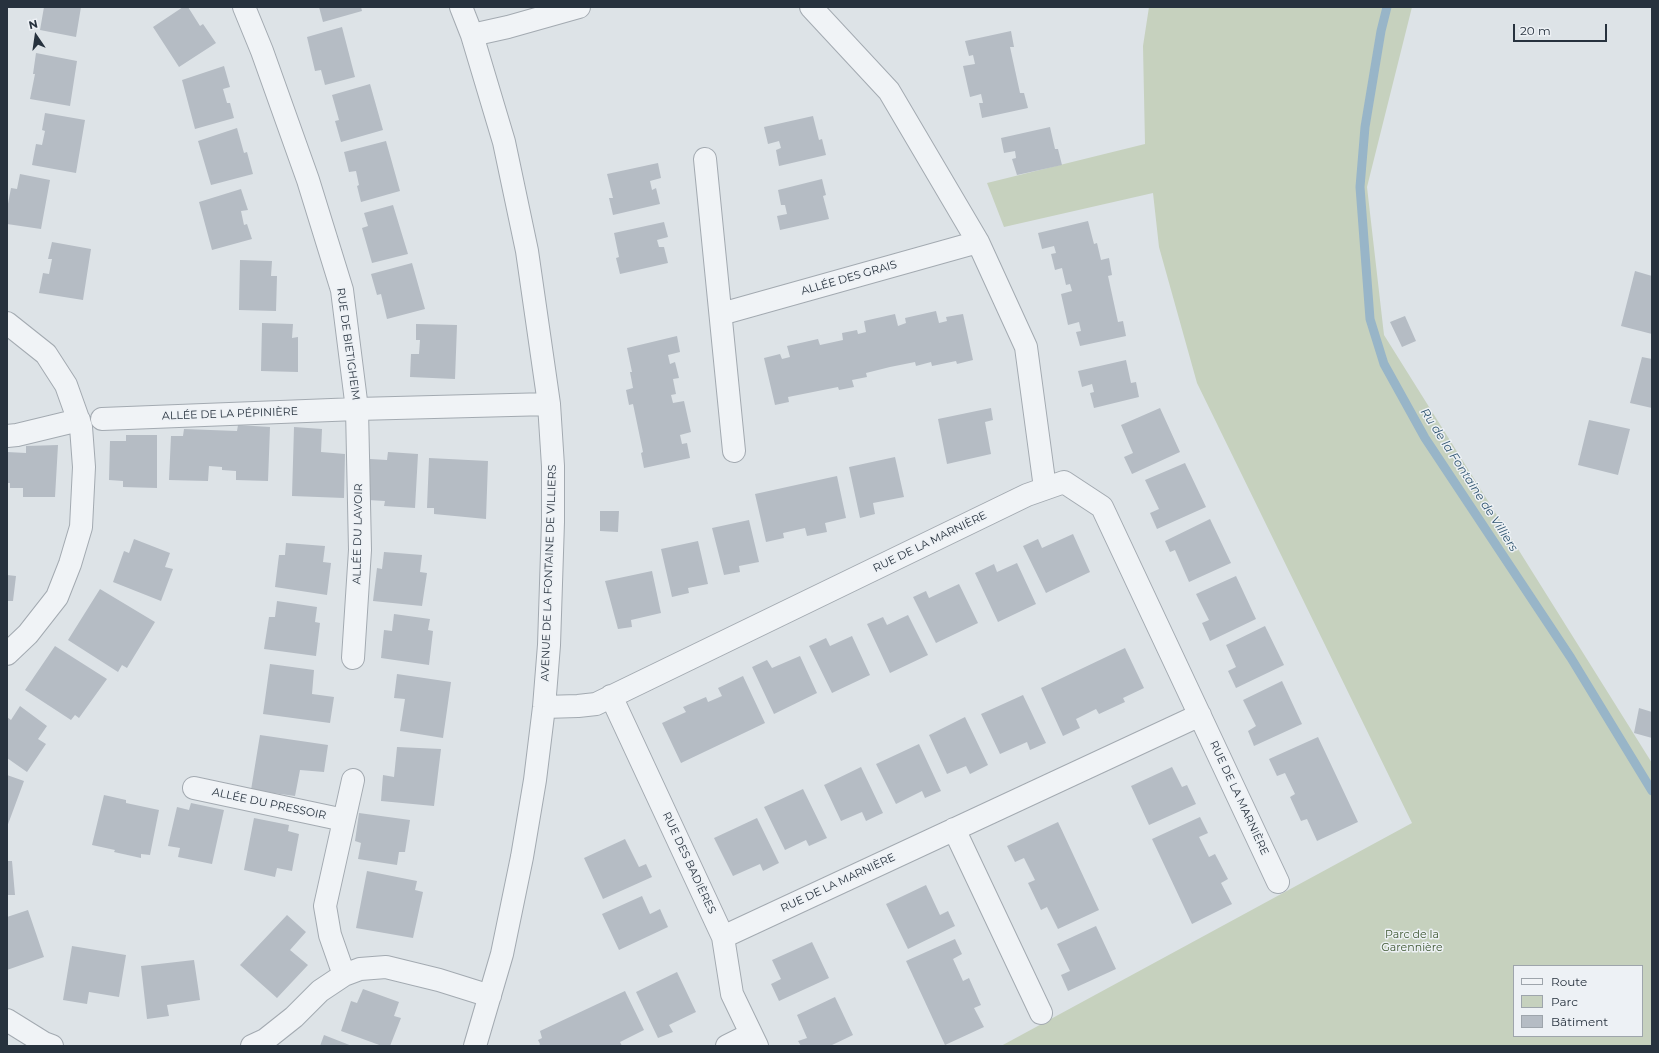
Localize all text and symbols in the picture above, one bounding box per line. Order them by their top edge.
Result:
north arrow [16,16,56,56]
text: N [27,16,39,32]
scale bar [1515,16,1609,42]
text: 20 m [1520,23,1551,38]
street label: ALLÉE DES GRAIS [800,258,898,298]
street label: RUE DE BIETIGHEIM [334,287,362,401]
street label: ALLÉE DE LA PÉPINIÈRE [162,405,298,423]
water label: Ru de la Fontaine de Villiers [1417,406,1521,554]
street label: AVENUE DE LA FONTAINE DE VILLIERS [539,464,559,682]
street label: ALLÉE DU LAVOIR [351,483,365,585]
street label: RUE DE LA MARNIÈRE [871,509,989,575]
street label: RUE DE LA MARNIÈRE [1207,739,1271,857]
street label: ALLÉE DU PRESSOIR [211,785,327,823]
street label: RUE DES BADIÈRES [660,810,718,916]
street label: RUE DE LA MARNIÈRE [779,851,897,915]
park label: Parc de la Garennière [1381,928,1443,954]
legend [1513,965,1643,1037]
text: Route [1551,974,1587,989]
text: Parc [1551,994,1578,1009]
text: Bâtiment [1551,1014,1608,1029]

